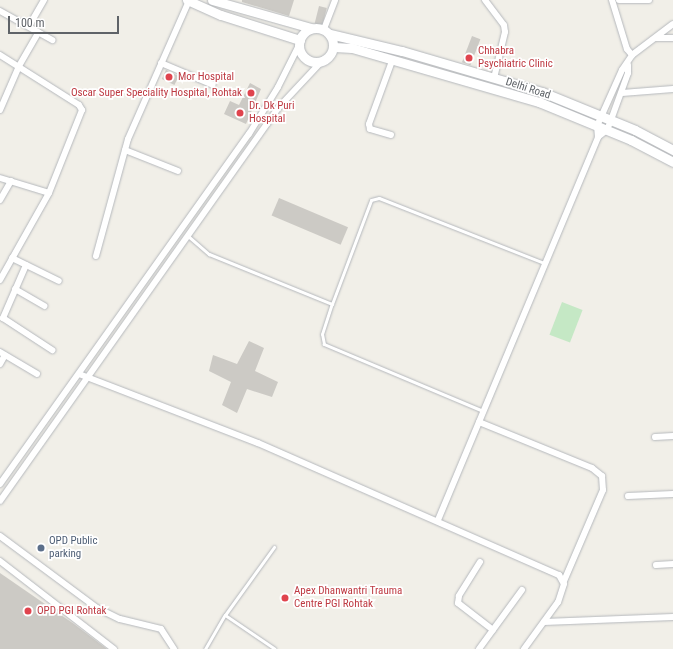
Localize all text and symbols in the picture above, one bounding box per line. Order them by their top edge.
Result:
scale bar [10,8,121,34]
text: 100 m [15,16,45,30]
place label: Chhabra Psychiatric Clinic [478,45,553,71]
marker: Chhabra Psychiatric Clinic [463,52,475,64]
place label: Mor Hospital [178,70,234,84]
marker: Mor Hospital [163,71,175,83]
street label: Delhi Road [504,76,552,102]
place label: Oscar Super Speciality Hospital, Rohtak [71,86,242,100]
marker: Oscar Super Speciality Hospital, Rohtak [245,87,257,99]
place label: Dr. Dk Puri Hospital [249,100,294,126]
marker: Dr. Dk Puri Hospital [234,107,246,119]
place label: OPD Public parking [49,535,97,561]
marker: OPD Public parking [36,543,46,553]
place label: Apex Dhanwantri Trauma Centre PGI Rohtak [294,585,402,611]
marker: Apex Dhanwantri Trauma Centre PGI Rohtak [279,592,291,604]
place label: OPD PGI Rohtak [37,604,107,618]
marker: OPD PGI Rohtak [22,605,34,617]

